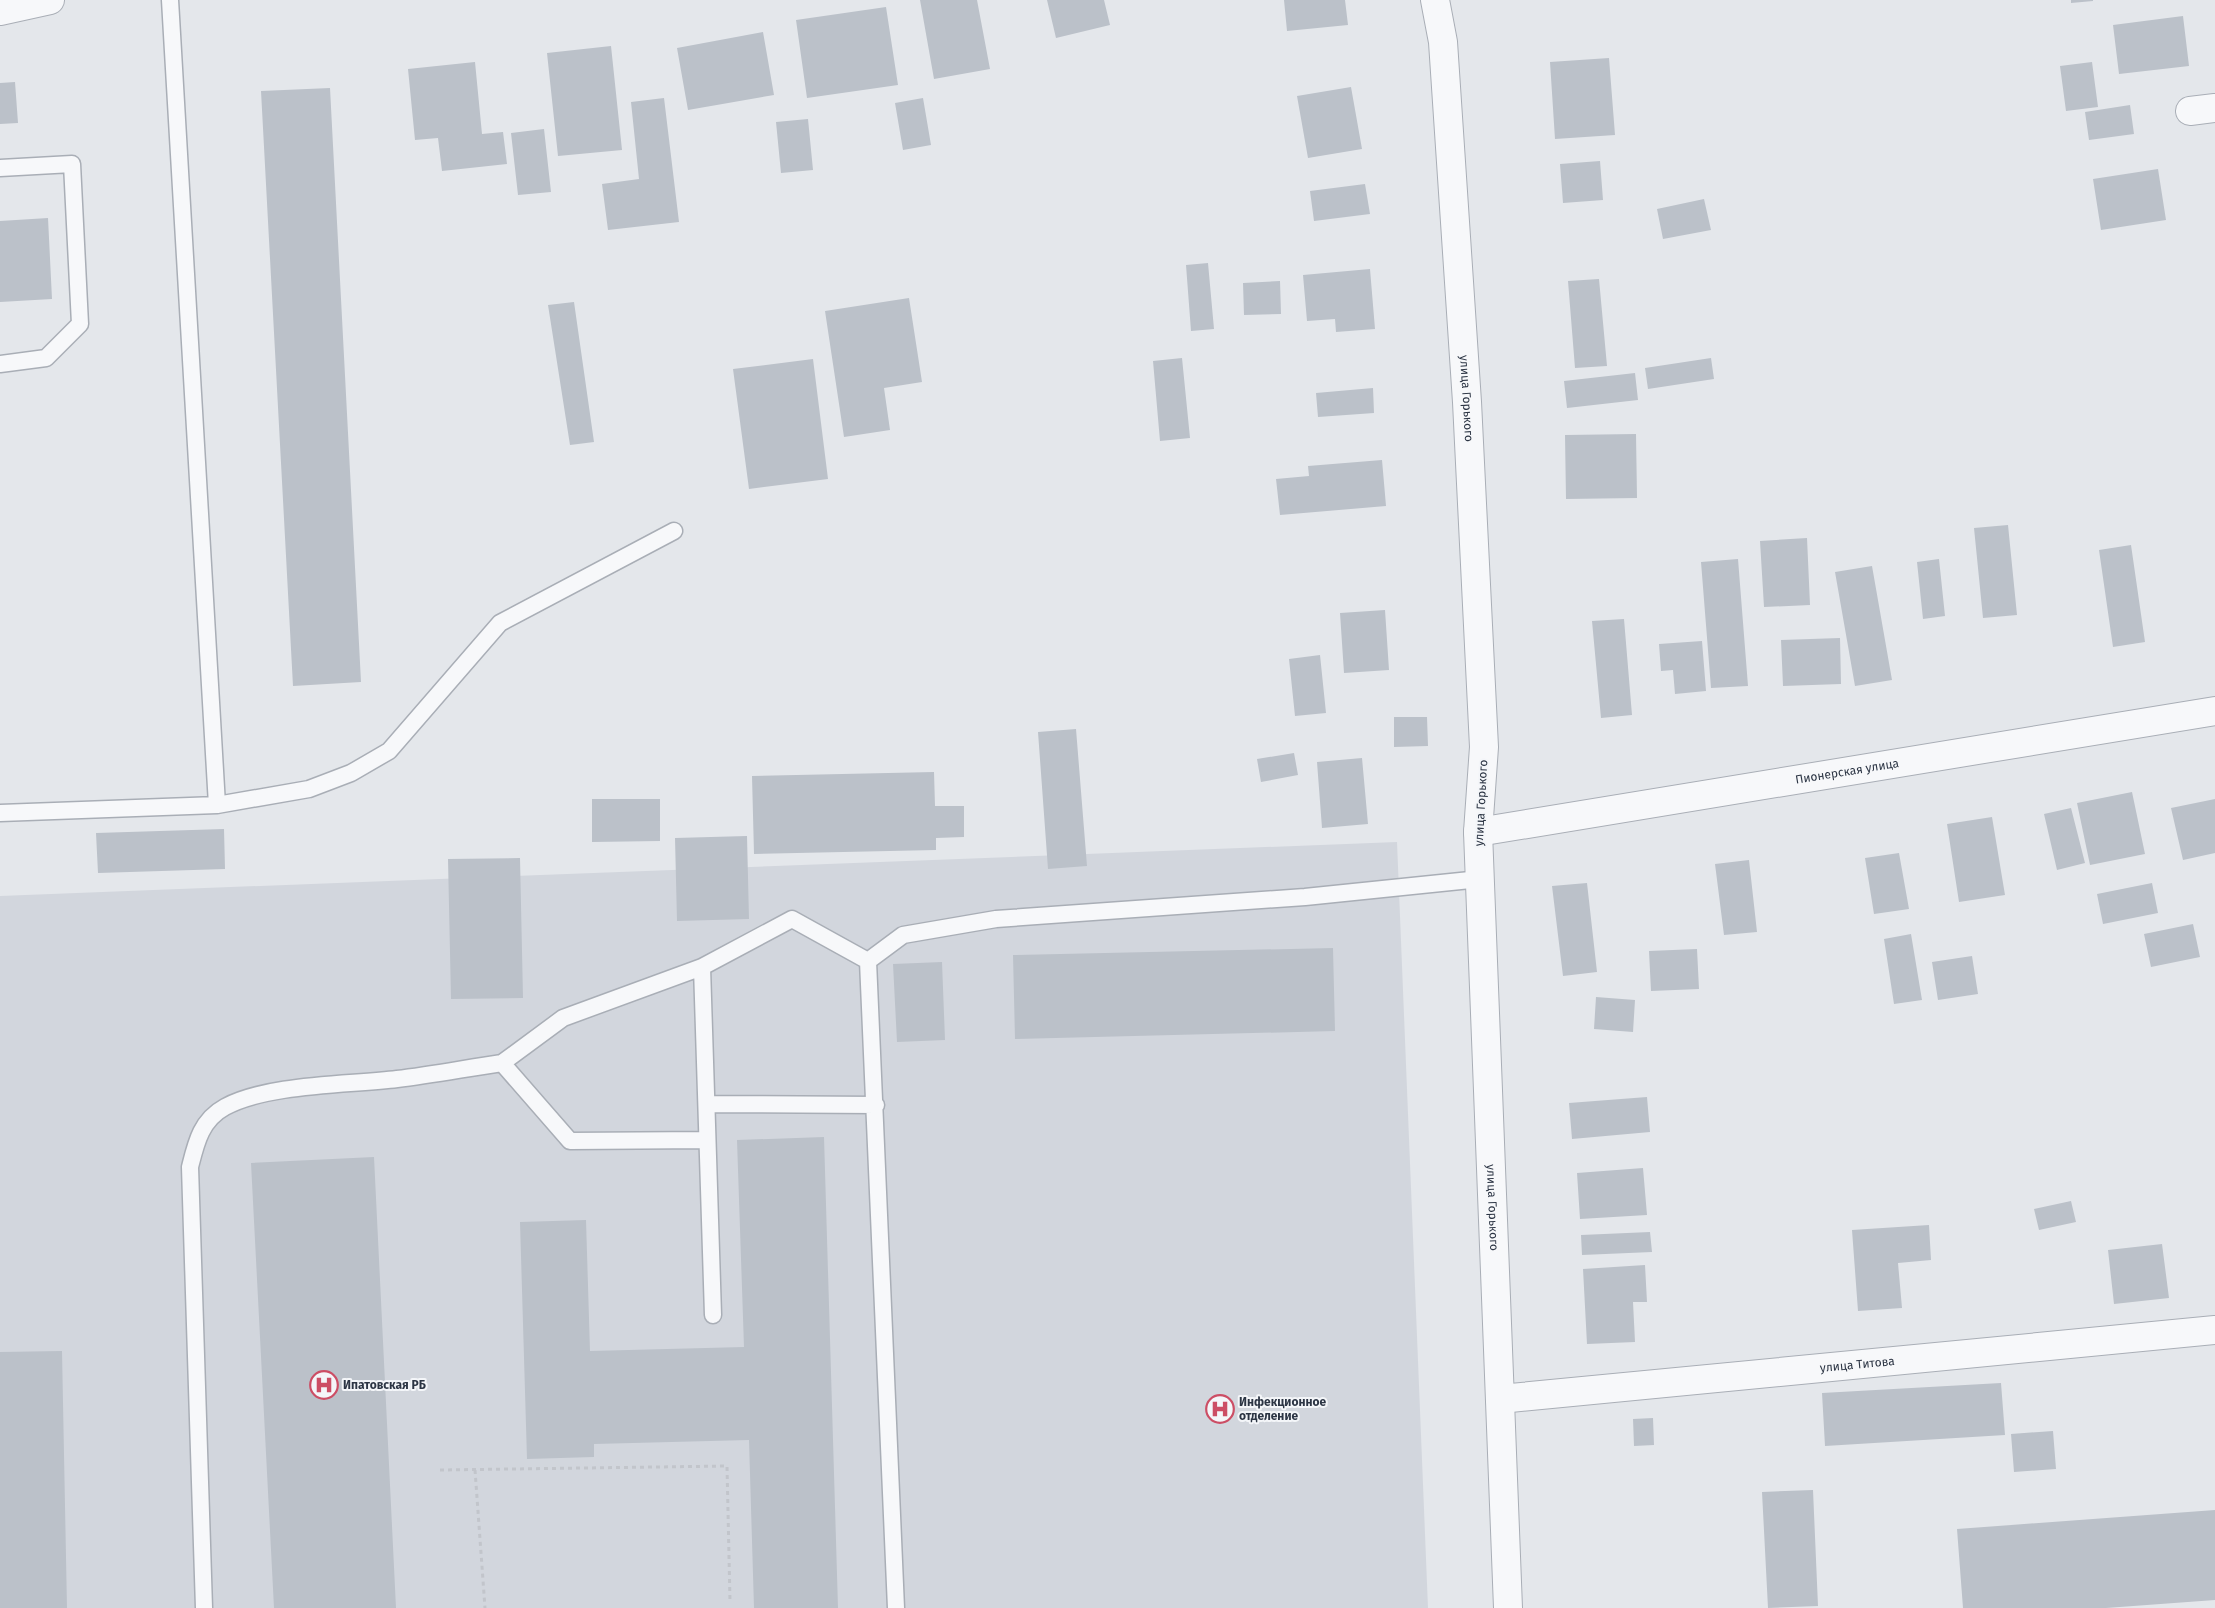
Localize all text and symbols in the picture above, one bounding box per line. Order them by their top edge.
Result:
street label: улица Горького [1457,355,1476,442]
street label: Пионерская улица [1794,756,1900,787]
street label: улица Горького [1472,759,1490,847]
street label: улица Горького [1484,1164,1501,1251]
street label: улица Титова [1819,1354,1895,1375]
hospital icon: Ипатовская РБ [309,1370,339,1400]
place label: Ипатовская РБ [343,1378,426,1392]
hospital icon: Инфекционное отделение [1205,1394,1235,1424]
place label: Инфекционное отделение [1239,1395,1327,1423]

